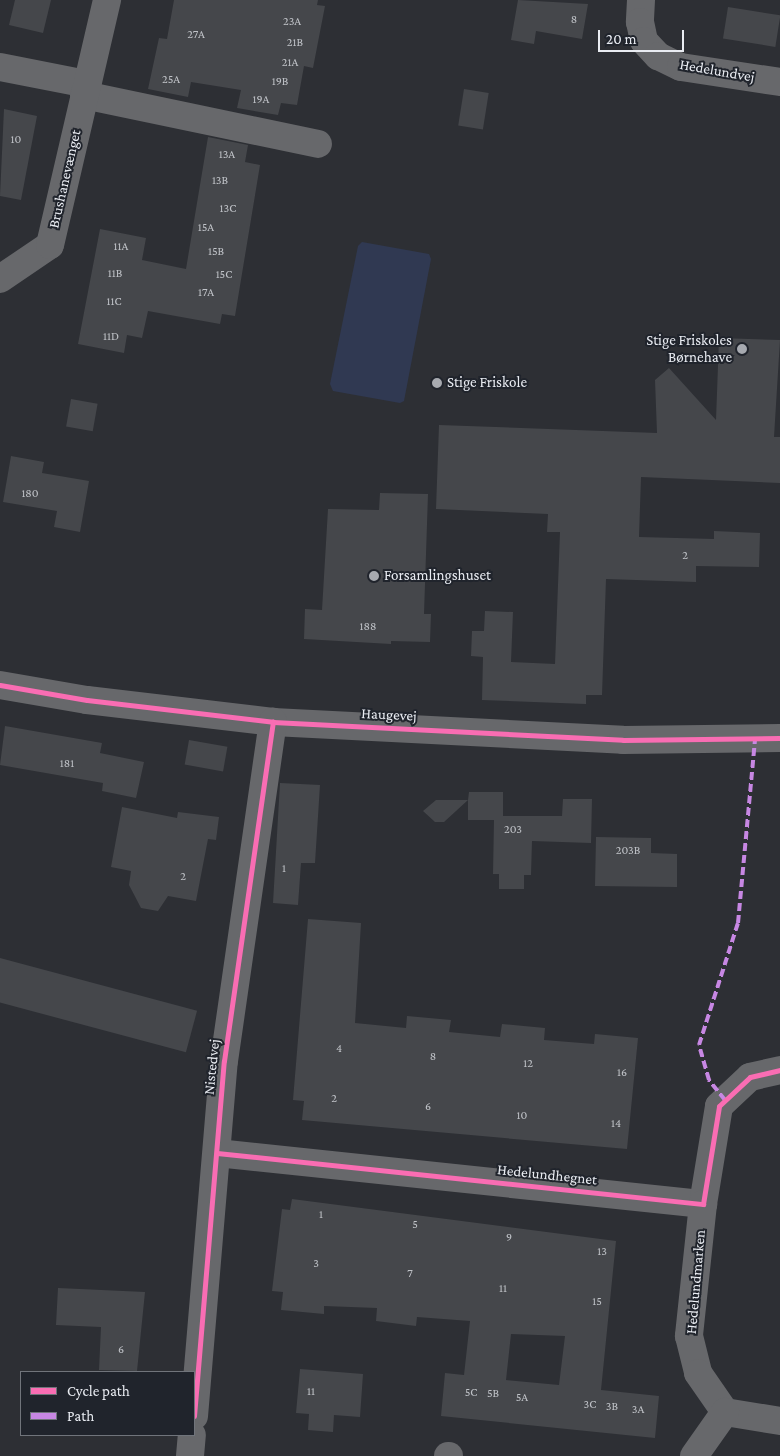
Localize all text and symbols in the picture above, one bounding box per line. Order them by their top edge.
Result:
house number: 8 [571,13,577,27]
house number: 23A [283,15,301,29]
scale bar [600,20,686,52]
house number: 27A [187,28,205,42]
text: 20 m [606,31,637,47]
house number: 21B [287,36,303,50]
house number: 21A [282,56,298,70]
street label: Hedelundvej [678,56,756,86]
house number: 25A [162,73,180,87]
house number: 19B [272,75,288,89]
house number: 19A [253,93,269,107]
street label: Brushanevænget [45,128,85,230]
house number: 10 [11,133,21,147]
house number: 13A [219,148,235,162]
house number: 13B [212,174,228,188]
house number: 13C [220,202,236,216]
house number: 15A [198,221,214,235]
house number: 11A [114,240,128,254]
house number: 15B [208,245,224,259]
house number: 11B [108,267,122,281]
house number: 15C [216,268,232,282]
house number: 17A [198,286,214,300]
house number: 11C [106,295,122,309]
house number: 11D [103,330,119,344]
place label: Stige Friskoles Børnehave [646,331,732,366]
marker: Stige Friskoles Børnehave [736,343,748,355]
place label: Stige Friskole [447,374,527,392]
marker: Stige Friskole [431,377,443,389]
house number: 180 [21,487,39,501]
house number: 2 [682,549,688,563]
place label: Forsamlingshuset [384,567,491,585]
marker: Forsamlingshuset [368,570,380,582]
house number: 188 [360,620,376,634]
street label: Haugevej [361,705,417,725]
house number: 181 [60,757,74,771]
house number: 203 [504,823,522,837]
house number: 203B [616,844,640,858]
house number: 1 [282,862,286,876]
house number: 2 [180,870,186,884]
street label: Nistedvej [200,1038,224,1096]
house number: 4 [336,1042,342,1056]
house number: 8 [430,1050,436,1064]
house number: 12 [523,1057,533,1071]
house number: 16 [617,1066,627,1080]
house number: 2 [331,1092,337,1106]
house number: 6 [425,1100,431,1114]
house number: 10 [517,1109,527,1123]
house number: 14 [611,1117,621,1131]
street label: Hedelundhegnet [496,1161,598,1189]
house number: 1 [319,1208,323,1222]
house number: 5 [412,1218,418,1232]
street label: Hedelundmarken [682,1229,710,1335]
house number: 9 [506,1231,512,1245]
house number: 13 [597,1245,607,1259]
house number: 3 [313,1257,319,1271]
house number: 7 [407,1267,413,1281]
house number: 11 [499,1282,507,1296]
house number: 15 [592,1295,602,1309]
house number: 6 [118,1343,124,1357]
legend [20,1371,195,1436]
text: Cycle path [67,1383,130,1399]
house number: 11 [307,1385,315,1399]
house number: 5C [465,1386,477,1400]
house number: 5B [487,1387,499,1401]
house number: 5A [516,1391,528,1405]
house number: 3C [584,1398,596,1412]
house number: 3B [606,1400,618,1414]
house number: 3A [632,1403,644,1417]
text: Path [67,1408,94,1424]

